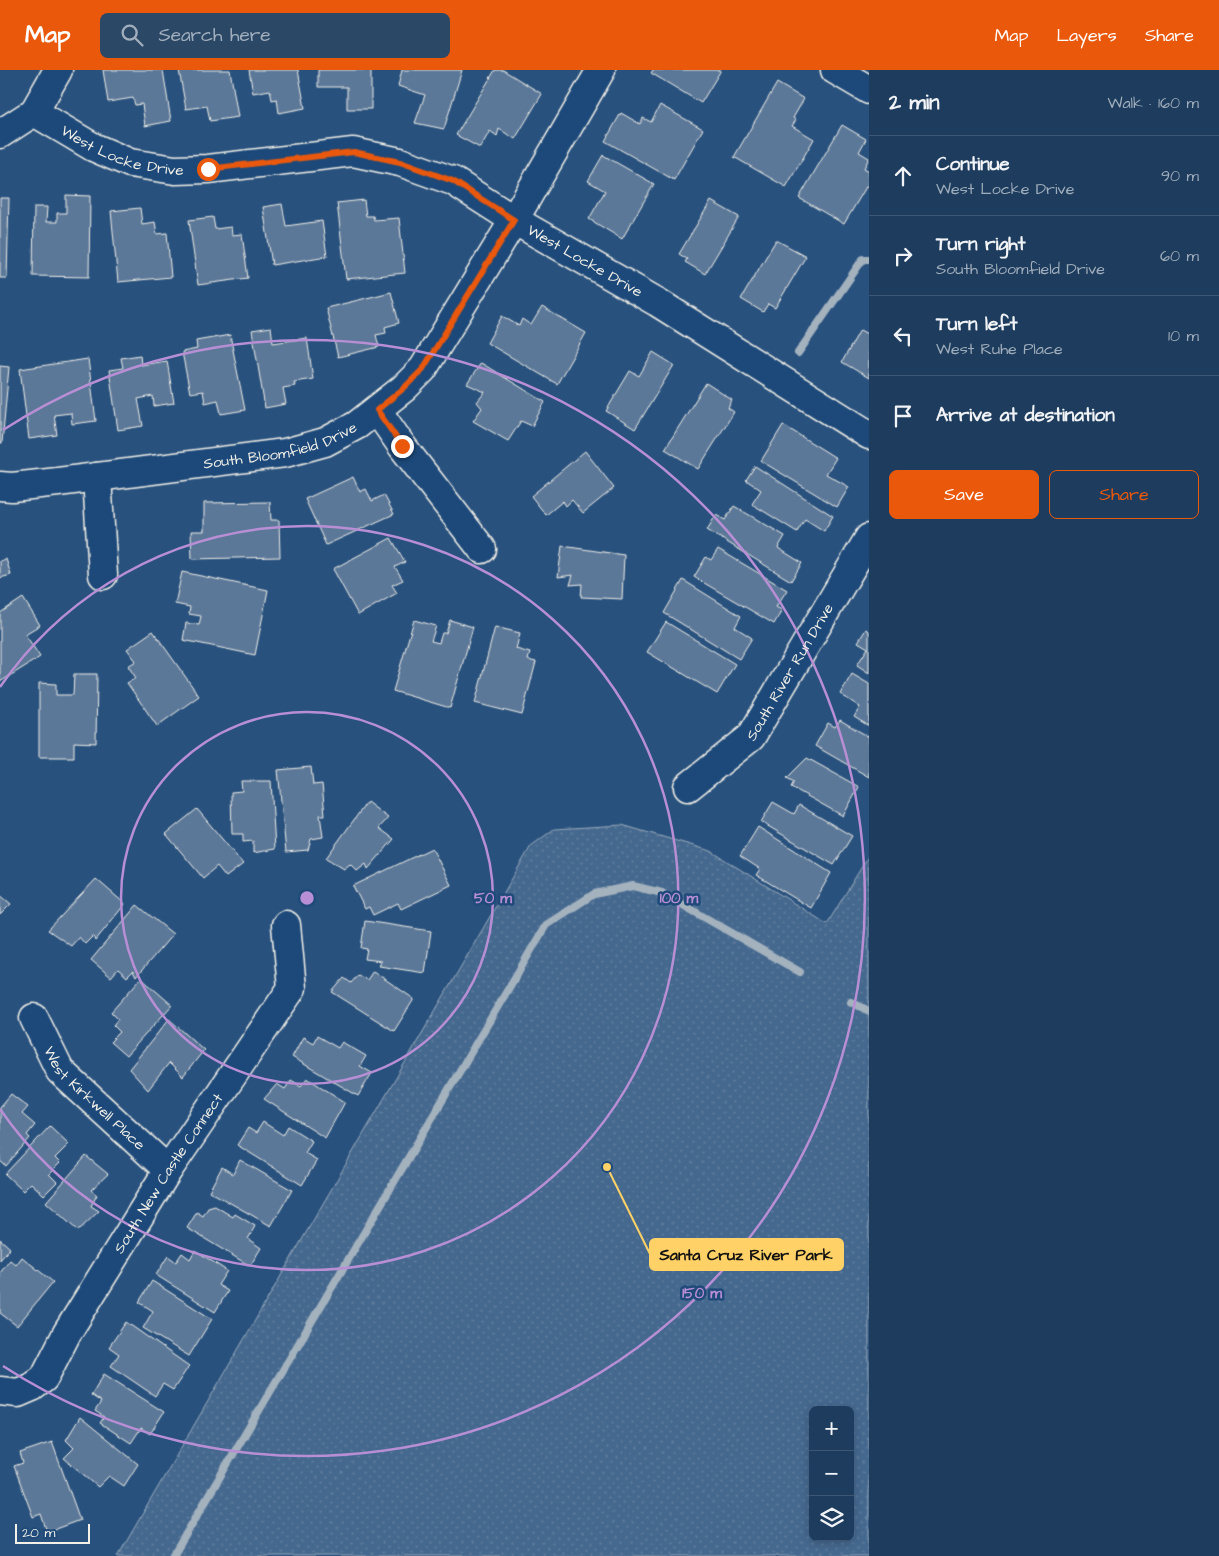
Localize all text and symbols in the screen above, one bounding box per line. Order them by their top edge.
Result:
search box [100,13,450,58]
text: Map [25,18,70,52]
icon: search [118,21,146,49]
text: Search here [158,22,271,49]
text: Map [994,23,1028,48]
text: Layers [1056,23,1117,48]
text: Share [1145,23,1194,48]
text: 2 min [889,88,939,117]
text: Walk · 160 m [1107,92,1199,114]
street label: West Locke Drive [57,120,184,181]
text: Continue [936,151,1010,178]
route start [197,158,220,181]
icon: ahead [889,162,917,190]
text: 90 m [1161,165,1199,187]
text: West Locke Drive [936,178,1074,200]
street label: West Locke Drive [523,220,646,302]
text: Turn right [936,231,1025,258]
icon: right [889,242,917,270]
text: 60 m [1160,245,1199,267]
text: South Bloomfield Drive [936,258,1105,280]
text: Turn left [936,311,1017,338]
icon: left [889,322,917,350]
text: 10 m [1168,325,1199,347]
text: West Ruhe Place [936,338,1063,360]
icon: arrive [889,402,917,430]
text: Arrive at destination [936,402,1115,429]
street label: South Bloomfield Drive [202,417,361,474]
route end [391,435,414,458]
button: Save [889,470,1039,519]
button: Share [1049,470,1199,519]
street label: South River Run Drive [741,600,839,745]
text: 50 m [474,888,512,909]
text: 100 m [660,888,699,909]
centre of rings [298,889,316,907]
street label: West Kirkwell Place [38,1043,150,1155]
street label: South New Castle Connect [109,1089,228,1258]
callout: Santa Cruz River Park [650,1239,843,1270]
text: Santa Cruz River Park [658,1244,833,1266]
text: 150 m [682,1283,722,1304]
map controls [809,1406,854,1541]
button: + [809,1406,854,1451]
button: − [809,1451,854,1496]
button: layers [809,1496,854,1541]
scale bar [15,1521,90,1544]
text: 20 m [22,1523,55,1543]

